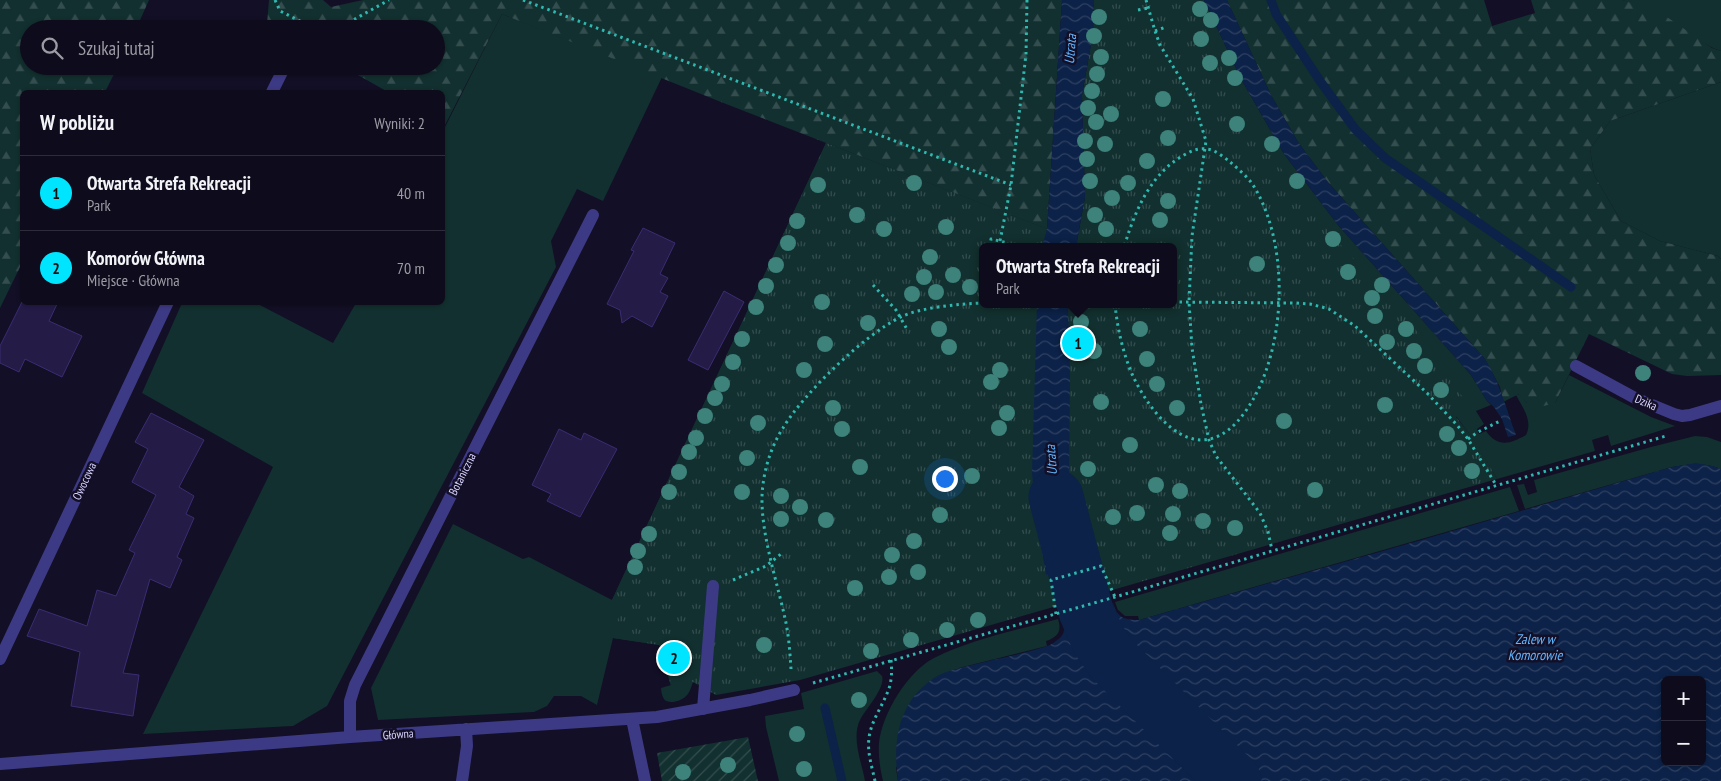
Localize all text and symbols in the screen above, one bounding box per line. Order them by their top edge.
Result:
search box [20,20,445,75]
water label: Utrata [1060,32,1080,65]
icon: search [38,34,66,62]
text: Szukaj tutaj [78,36,155,60]
text: W pobliżu [40,109,114,136]
text: Wyniki: 2 [374,113,425,133]
text: Otwarta Strefa Rekreacji [87,171,251,195]
text: 1 [52,183,60,203]
text: 40 m [397,183,425,203]
text: Park [87,195,111,215]
popup [979,243,1177,308]
text: Komorów Główna [87,246,205,270]
text: Otwarta Strefa Rekreacji [996,254,1160,278]
text: 2 [52,258,60,278]
text: 70 m [397,258,425,278]
text: Miejsce · Główna [87,270,180,290]
text: Park [996,278,1020,298]
pin: 1 [1062,324,1094,362]
street label: Dzika [1633,391,1659,413]
water label: Utrata [1041,443,1061,476]
street label: Botaniczna [445,450,479,498]
street label: Owocowa [69,460,99,502]
your location [932,466,958,492]
water label: Zalew w Komorowie [1508,630,1563,664]
pin: 2 [658,639,690,677]
map controls [1661,676,1706,766]
button: + [1661,676,1706,721]
button: − [1661,721,1706,766]
street label: Główna [382,725,414,743]

